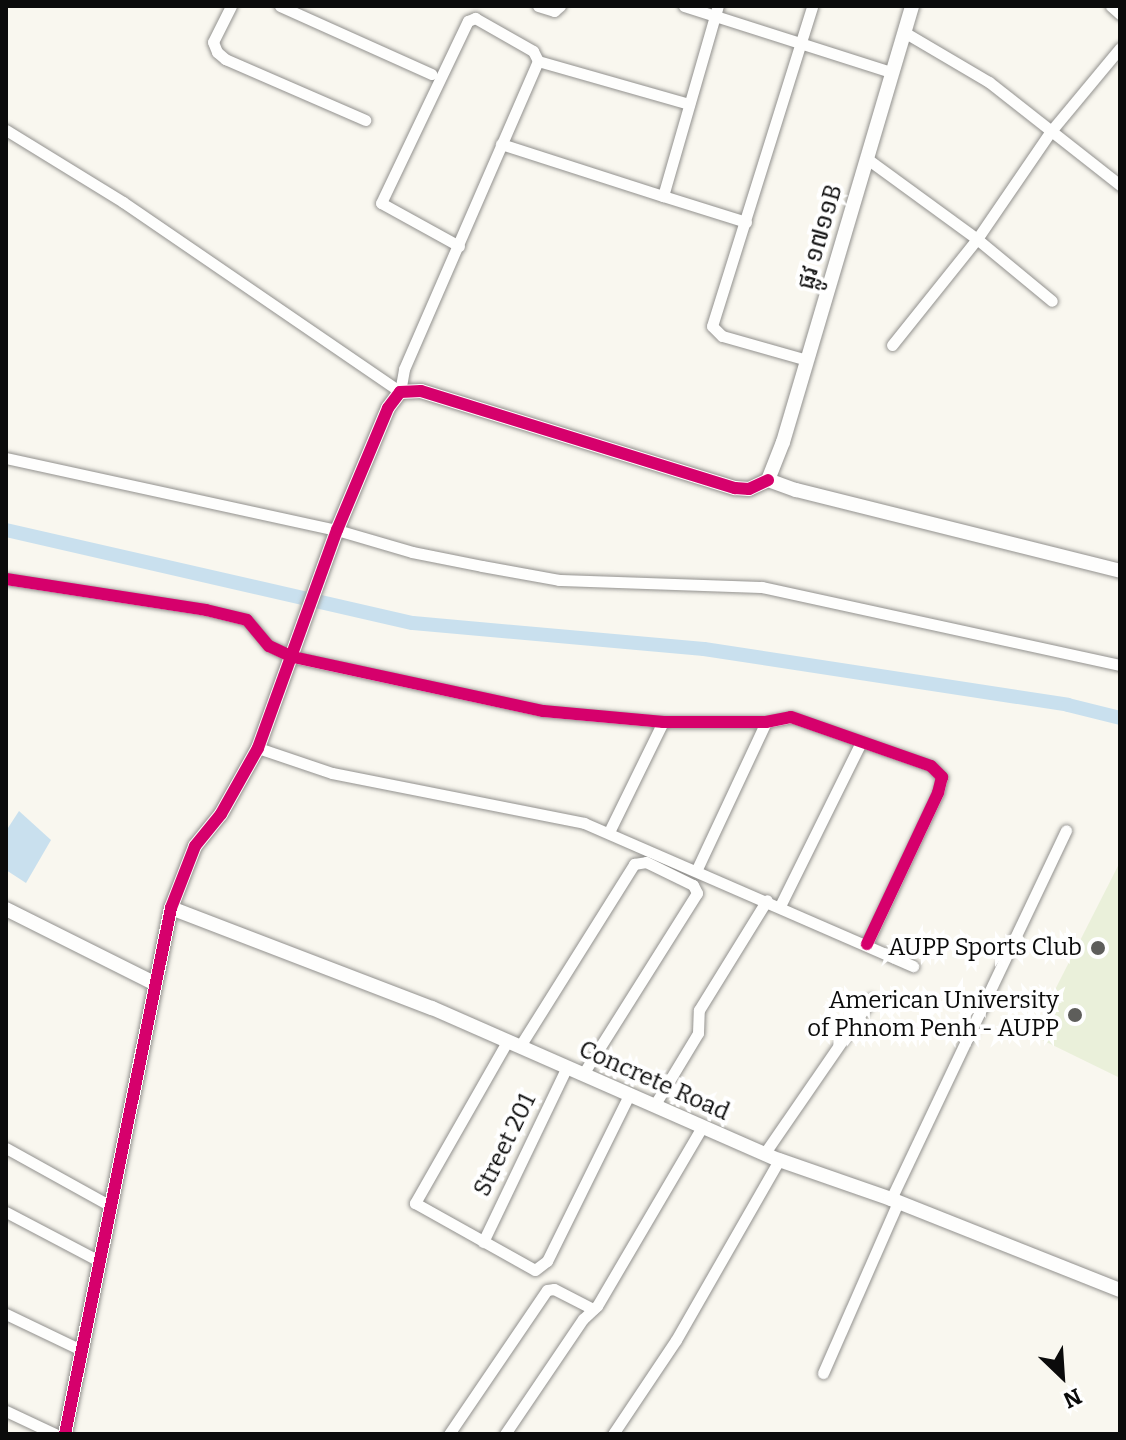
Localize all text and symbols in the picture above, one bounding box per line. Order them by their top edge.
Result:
street label: ផ្លូវ ១៧១១B [791,181,849,293]
place label: AUPP Sports Club [888,934,1082,962]
marker: AUPP Sports Club [1089,939,1107,957]
place label: American University of Phnom Penh - AUPP [807,987,1059,1043]
marker: American University of Phnom Penh - AUPP [1066,1006,1084,1024]
street label: Concrete Road [574,1035,734,1127]
street label: Street 201 [468,1089,542,1201]
north arrow [1022,1336,1102,1416]
text: N [1059,1382,1086,1414]

